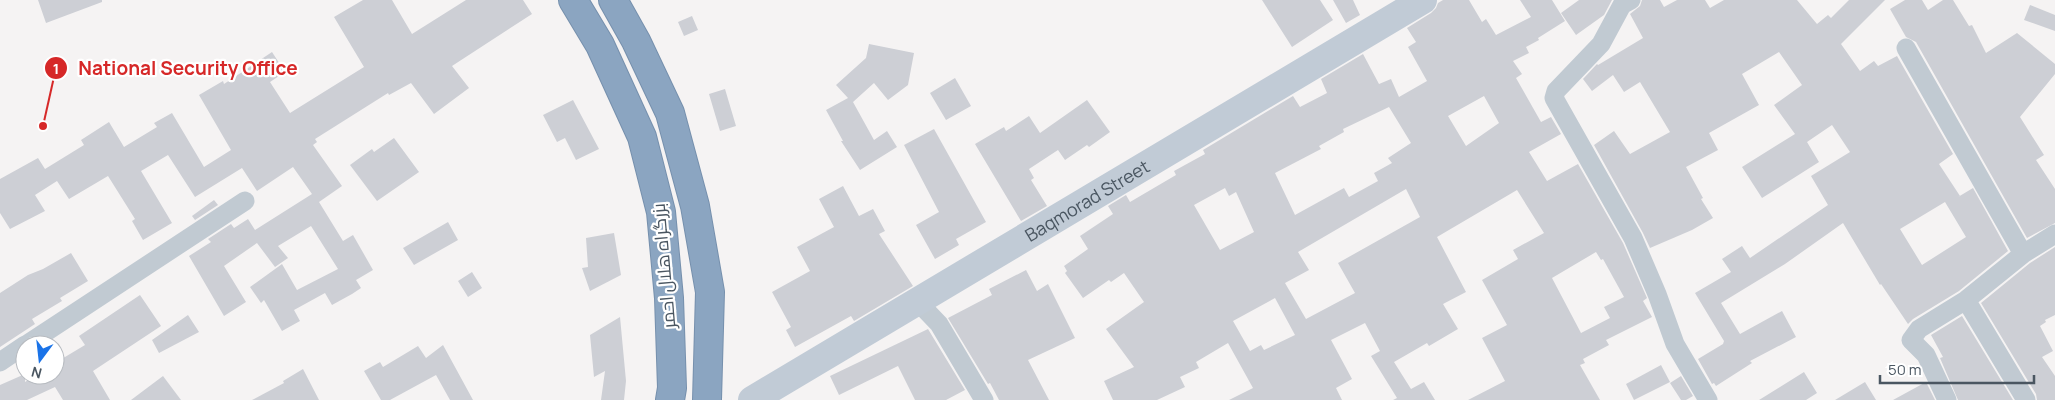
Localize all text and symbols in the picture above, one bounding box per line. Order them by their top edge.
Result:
callout: National Security Office [43,51,308,85]
text: National Security Office [78,55,298,81]
text: 1 [53,58,59,79]
street label: Baqmorad Street [1020,154,1154,247]
street label: بزرگراه هلال احمر [646,202,681,331]
north arrow [15,335,65,385]
scale bar [1880,352,2034,384]
text: 50 m [1888,359,1922,380]
text: N [29,363,44,384]

